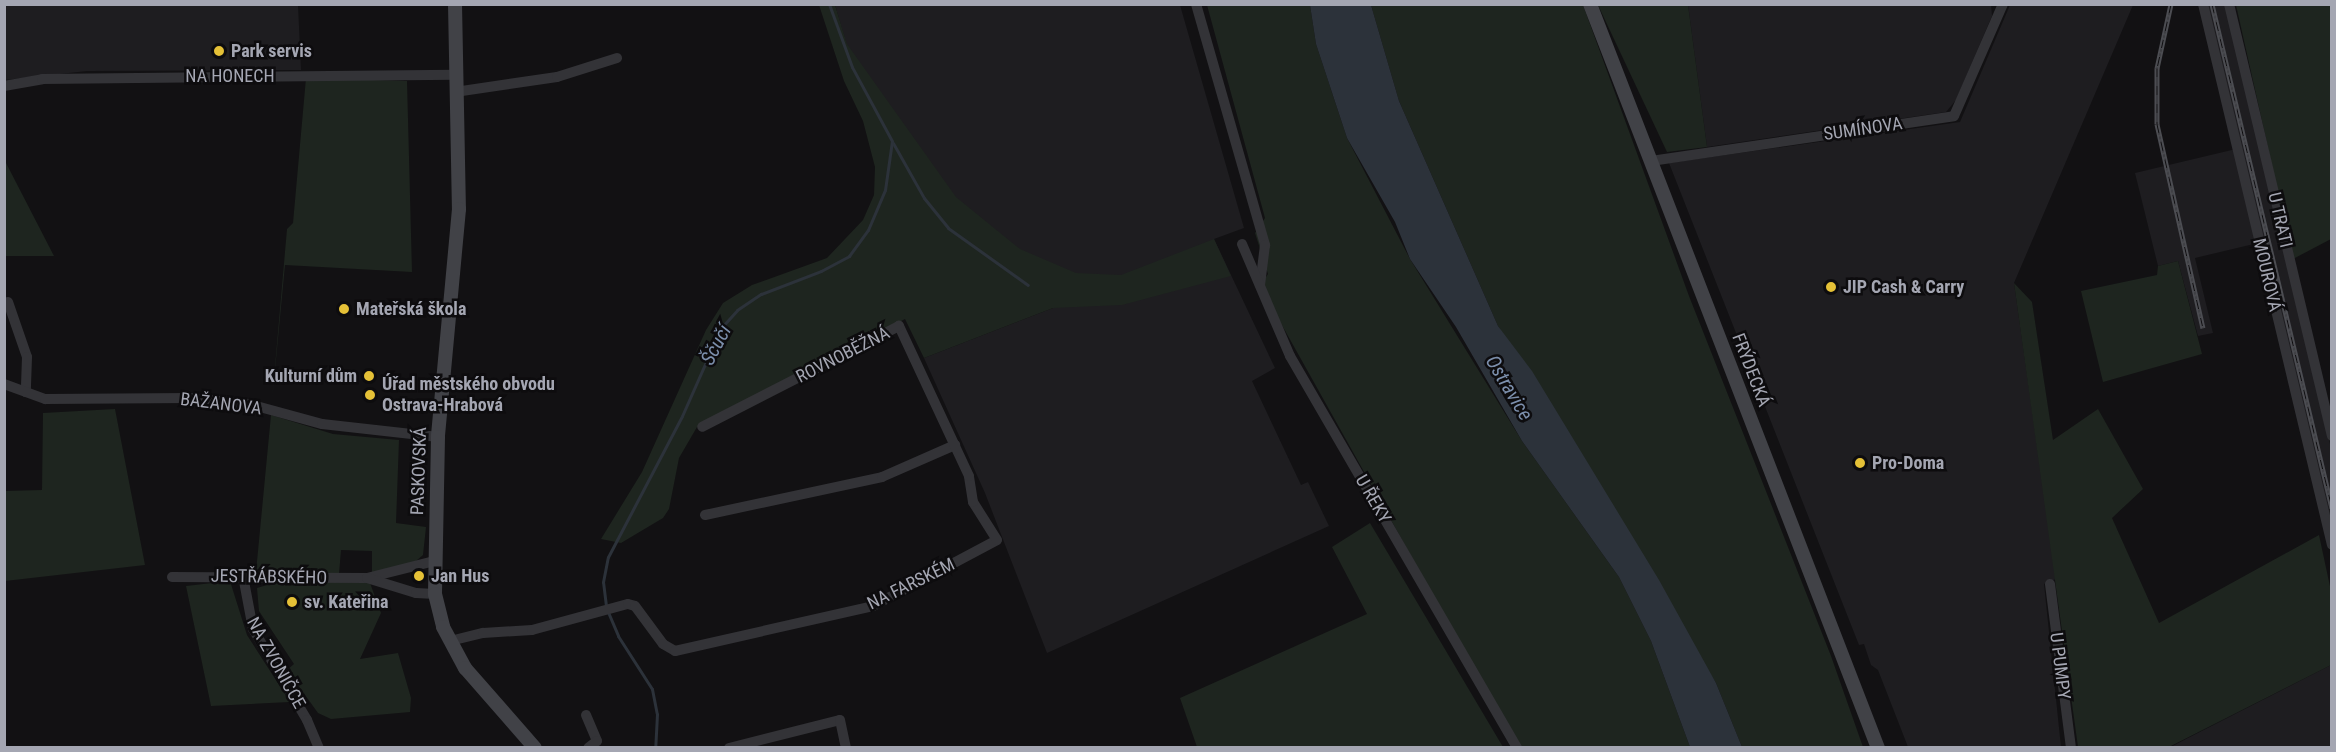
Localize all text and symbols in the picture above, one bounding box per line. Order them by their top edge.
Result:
place label: Park servis [231,40,312,62]
marker: Park servis [212,44,226,58]
street label: NA HONECH [185,65,275,87]
street label: SUMÍNOVA [1822,113,1904,145]
street label: U TRATI [2263,190,2297,250]
street label: MOUROVÁ [2248,236,2286,314]
place label: JIP Cash & Carry [1843,276,1964,298]
marker: JIP Cash & Carry [1824,280,1838,294]
place label: Mateřská škola [356,298,466,320]
marker: Mateřská škola [337,302,351,316]
water label: Ščučí [696,321,736,369]
street label: ROVNOBĚŽNÁ [793,322,893,388]
street label: FRÝDECKÁ [1727,330,1775,410]
water label: Ostravice [1480,351,1538,425]
place label: Kulturní dům [265,365,357,387]
marker: Kulturní dům [362,369,376,383]
place label: Úřad městského obvodu Ostrava-Hrabová [382,374,555,416]
street label: BAŽANOVA [179,388,263,420]
marker: Úřad městského obvodu Ostrava-Hrabová [363,388,377,402]
street label: PASKOVSKÁ [407,427,431,515]
place label: Pro-Doma [1872,452,1944,474]
marker: Pro-Doma [1853,456,1867,470]
street label: U ŘEKY [1351,471,1395,527]
street label: NA FARSKÉM [864,554,958,614]
street label: JESTŘÁBSKÉHO [211,565,327,589]
place label: Jan Hus [431,565,489,587]
marker: Jan Hus [412,569,426,583]
place label: sv. Kateřina [304,591,389,613]
marker: sv. Kateřina [285,595,299,609]
street label: NA ZVONIČCE [242,614,310,712]
street label: U PUMPY [2045,631,2075,701]

